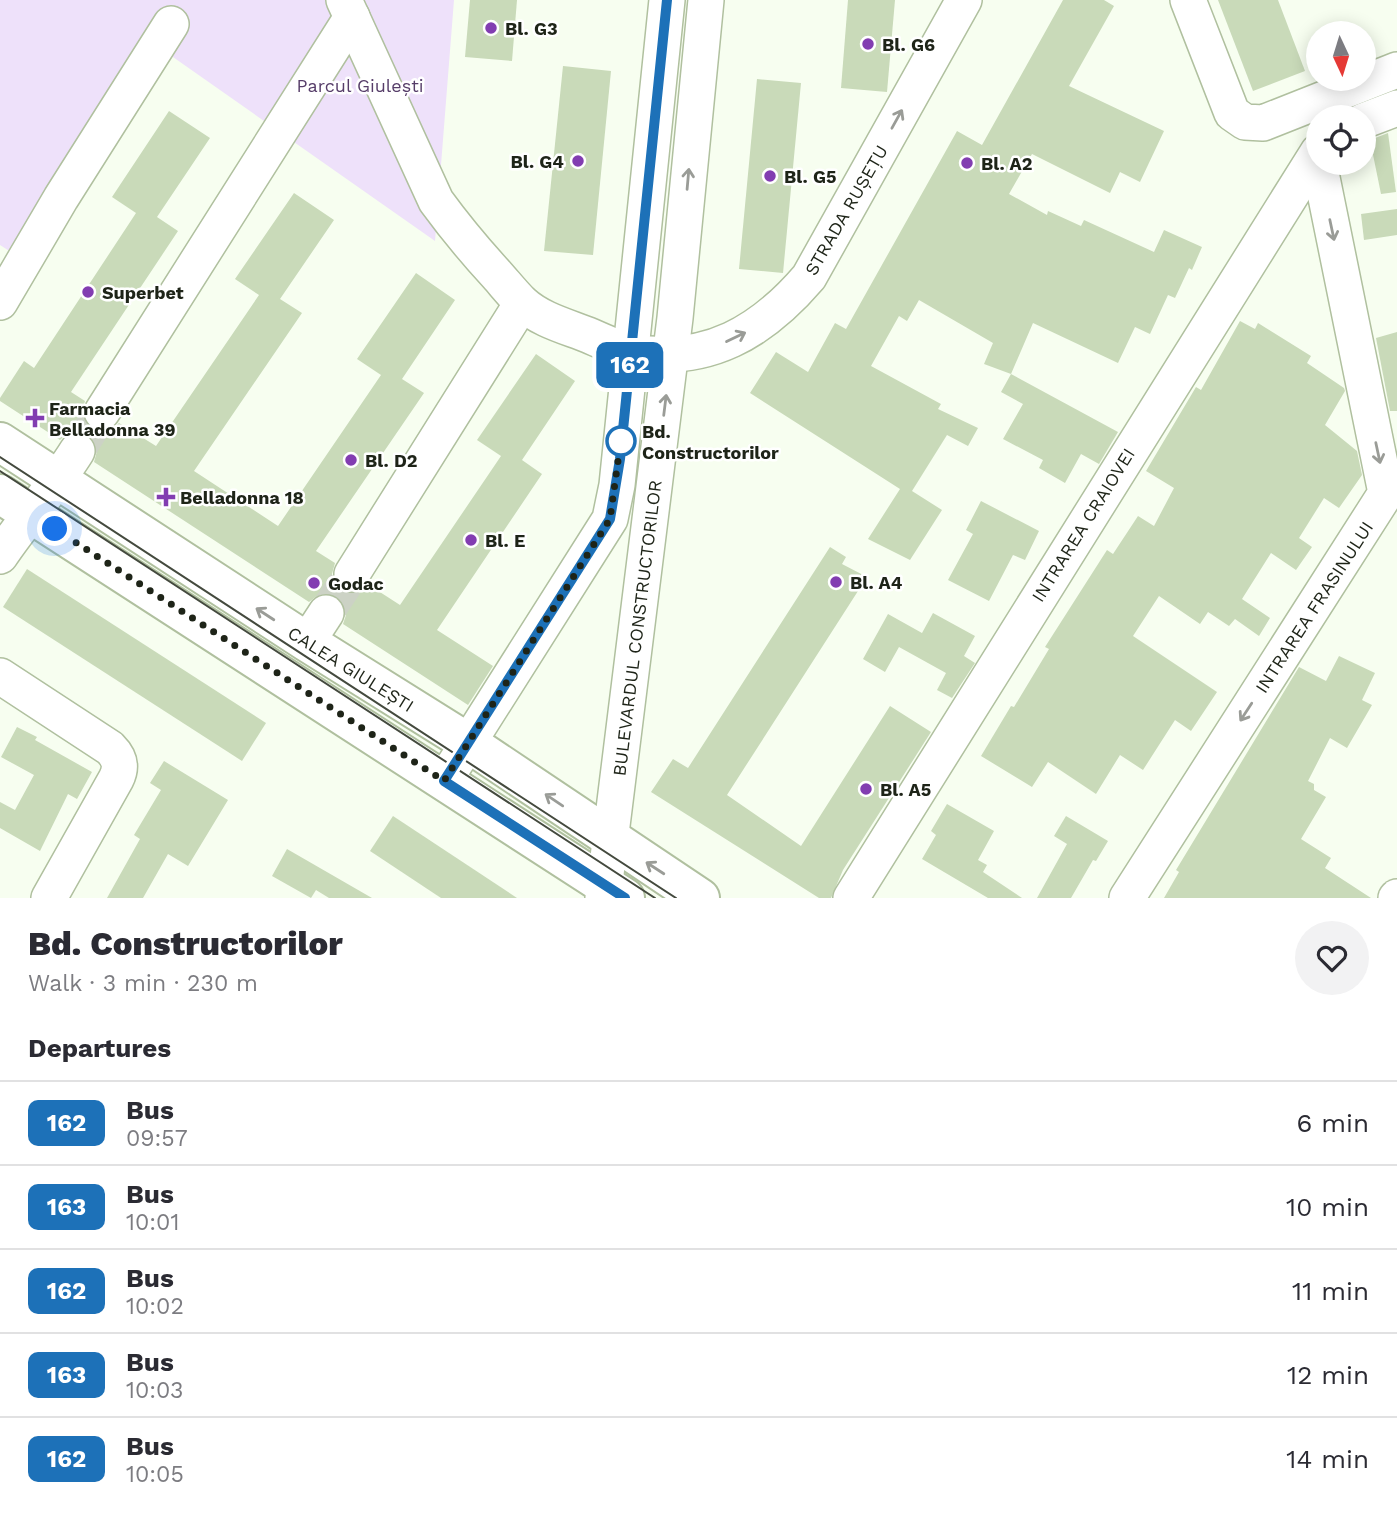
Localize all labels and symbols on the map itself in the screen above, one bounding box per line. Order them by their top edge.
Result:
place label: Bl. G3 [505,18,558,39]
marker: Bl. G3 [483,20,499,36]
north arrow [1306,21,1376,91]
place label: Bl. G6 [882,34,935,55]
marker: Bl. G6 [860,36,876,52]
park label: Parcul Giulești [296,75,424,96]
one-way arrow [890,110,904,130]
street label: STRADA RUȘEȚU [800,141,892,279]
place label: Bl. G4 [510,151,564,172]
marker: Bl. G4 [570,153,586,169]
place label: Bl. A2 [981,153,1032,174]
marker: Bl. A2 [959,155,975,171]
place label: Bl. G5 [784,166,836,187]
one-way arrow [682,168,695,191]
marker: Bl. G5 [762,168,778,184]
one-way arrow [1326,218,1340,241]
place label: Superbet [102,282,184,303]
marker: Superbet [80,284,96,300]
one-way arrow [725,330,746,344]
line badge: 162 [590,342,670,388]
one-way arrow [659,394,672,417]
place label: Farmacia Belladonna 39 [49,398,176,440]
marker: Farmacia Belladonna 39 [27,410,43,426]
place label: Bd. Constructorilor [642,421,779,463]
marker: Bd. Constructorilor [606,426,636,456]
one-way arrow [1371,441,1385,464]
street label: INTRAREA CRAIOVEI [1027,444,1139,606]
place label: Bl. D2 [365,450,418,471]
marker: Bl. D2 [343,452,359,468]
street label: BULEVARDUL CONSTRUCTORILOR [608,479,666,777]
place label: Belladonna 18 [180,487,304,508]
marker: Belladonna 18 [158,489,174,505]
your location [37,511,72,546]
street label: INTRAREA FRASINULUI [1251,517,1377,697]
place label: Bl. E [485,530,525,551]
marker: Bl. E [463,532,479,548]
place label: Bl. A4 [850,572,903,593]
place label: Godac [328,573,384,594]
marker: Bl. A4 [828,574,844,590]
marker: Godac [306,575,322,591]
one-way arrow [255,607,275,621]
street label: CALEA GIULEȘTI [284,622,418,716]
one-way arrow [1239,701,1253,721]
place label: Bl. A5 [880,779,931,800]
marker: Bl. A5 [858,781,874,797]
one-way arrow [545,792,564,807]
one-way arrow [646,861,665,876]

